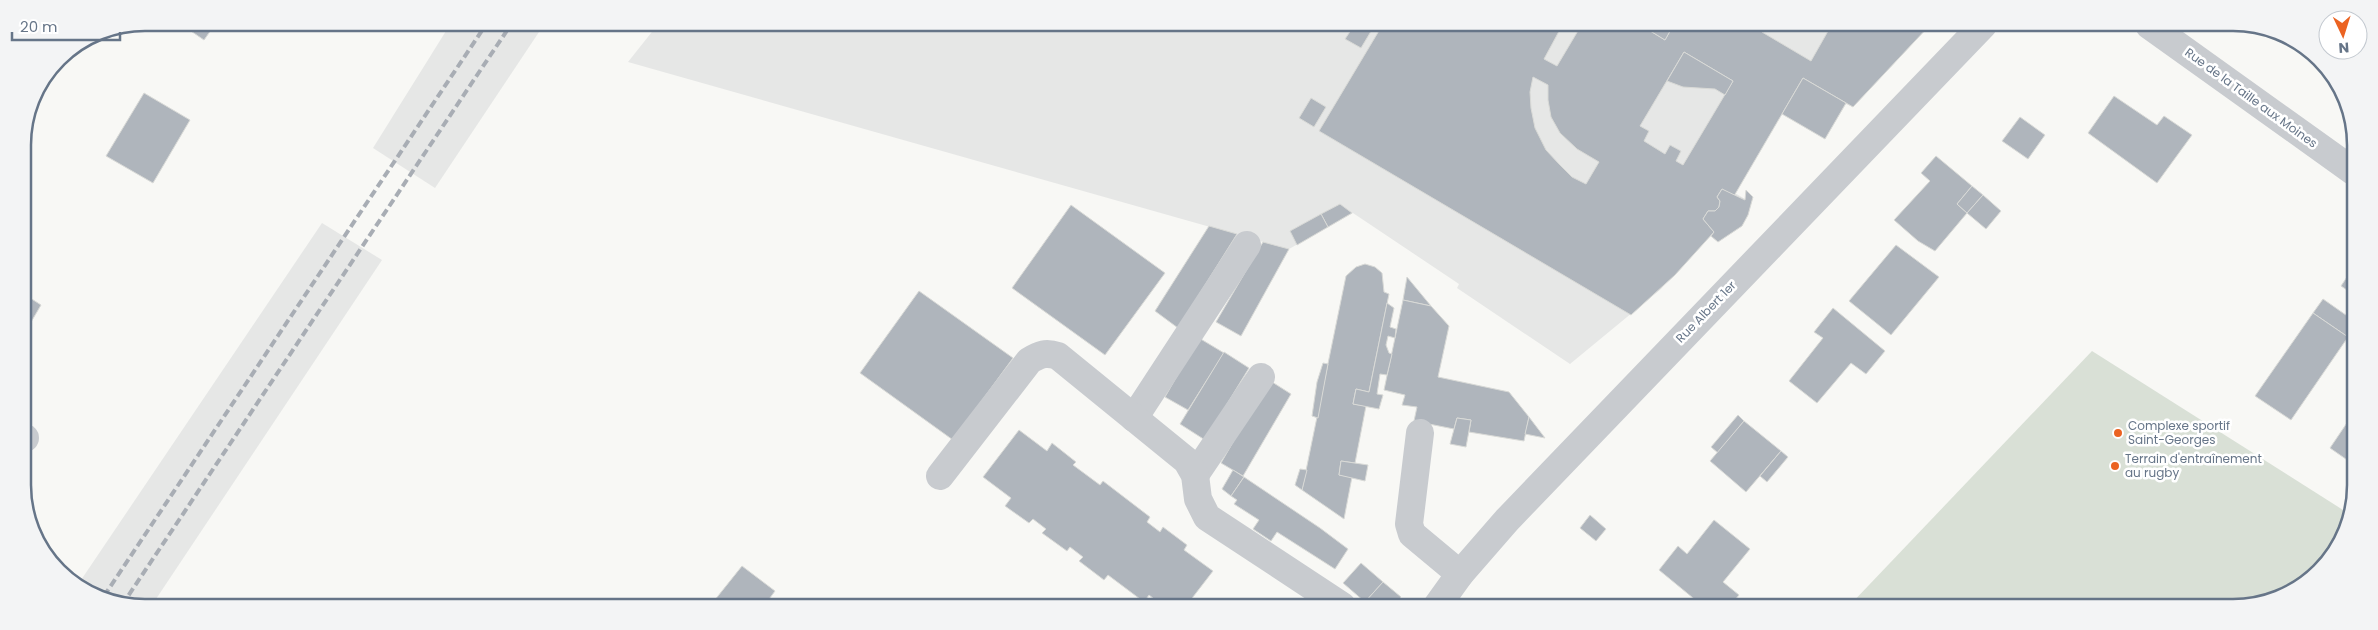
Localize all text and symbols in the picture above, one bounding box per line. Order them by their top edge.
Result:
scale bar [12,10,120,42]
north arrow [2318,10,2368,60]
text: 20 m [20,16,58,37]
text: N [2338,38,2350,58]
street label: Rue de la Taille aux Moines [2182,44,2321,151]
street label: Rue Albert 1er [1672,277,1740,346]
place label: Complexe sportif Saint-Georges [2128,417,2230,448]
marker: Complexe sportif Saint-Georges [2112,427,2124,439]
place label: Terrain d'entraînement au rugby [2125,450,2262,481]
marker: Terrain d'entraînement au rugby [2109,460,2121,472]

